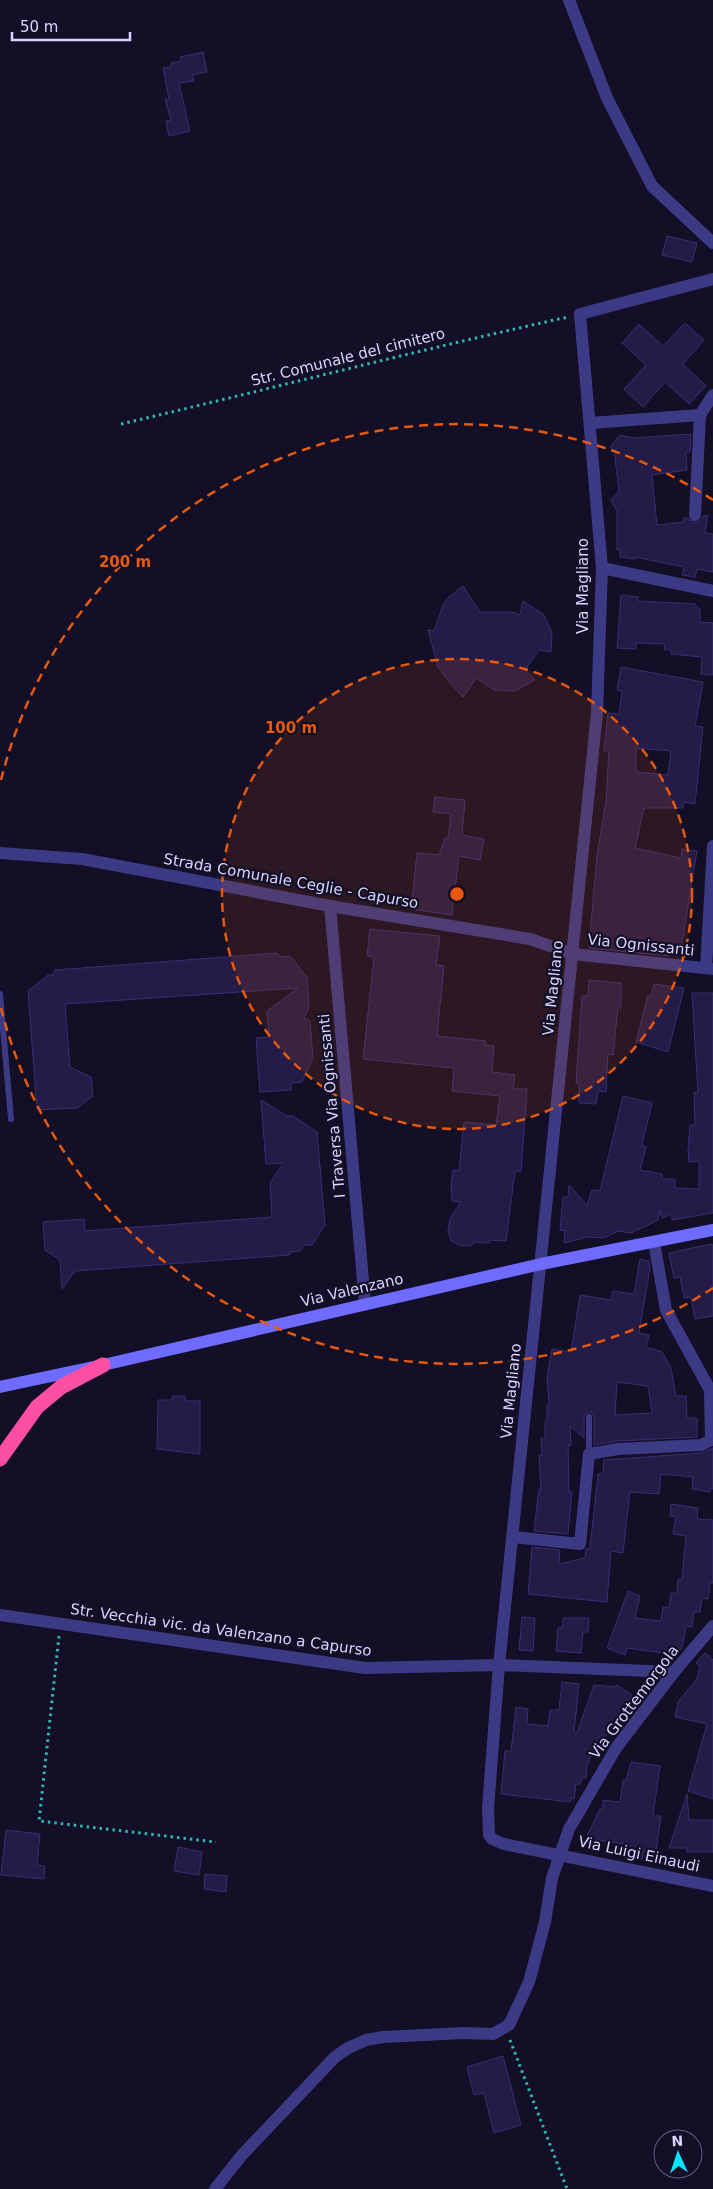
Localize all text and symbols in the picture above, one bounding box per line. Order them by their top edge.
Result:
scale bar [12,10,130,42]
text: 50 m [20,18,58,36]
street label: Str. Comunale del cimitero [249,324,447,390]
street label: Via Magliano [574,538,592,634]
text: 200 m [99,553,151,571]
text: 100 m [265,719,317,737]
street label: Strada Comunale Ceglie - Capurso [162,850,420,912]
centre of rings [448,885,466,903]
street label: Via Ognissanti [587,930,695,960]
street label: Via Magliano [539,939,567,1037]
street label: I Traversa Via Ognissanti [315,1013,349,1199]
street label: Via Valenzano [299,1269,405,1311]
street label: Via Magliano [497,1342,525,1440]
street label: Str. Vecchia vic. da Valenzano a Capurso [69,1600,373,1660]
street label: Via Grottemorgola [585,1642,683,1762]
street label: Via Luigi Einaudi [577,1832,701,1876]
north arrow [653,2129,703,2179]
text: N [671,2133,684,2149]

